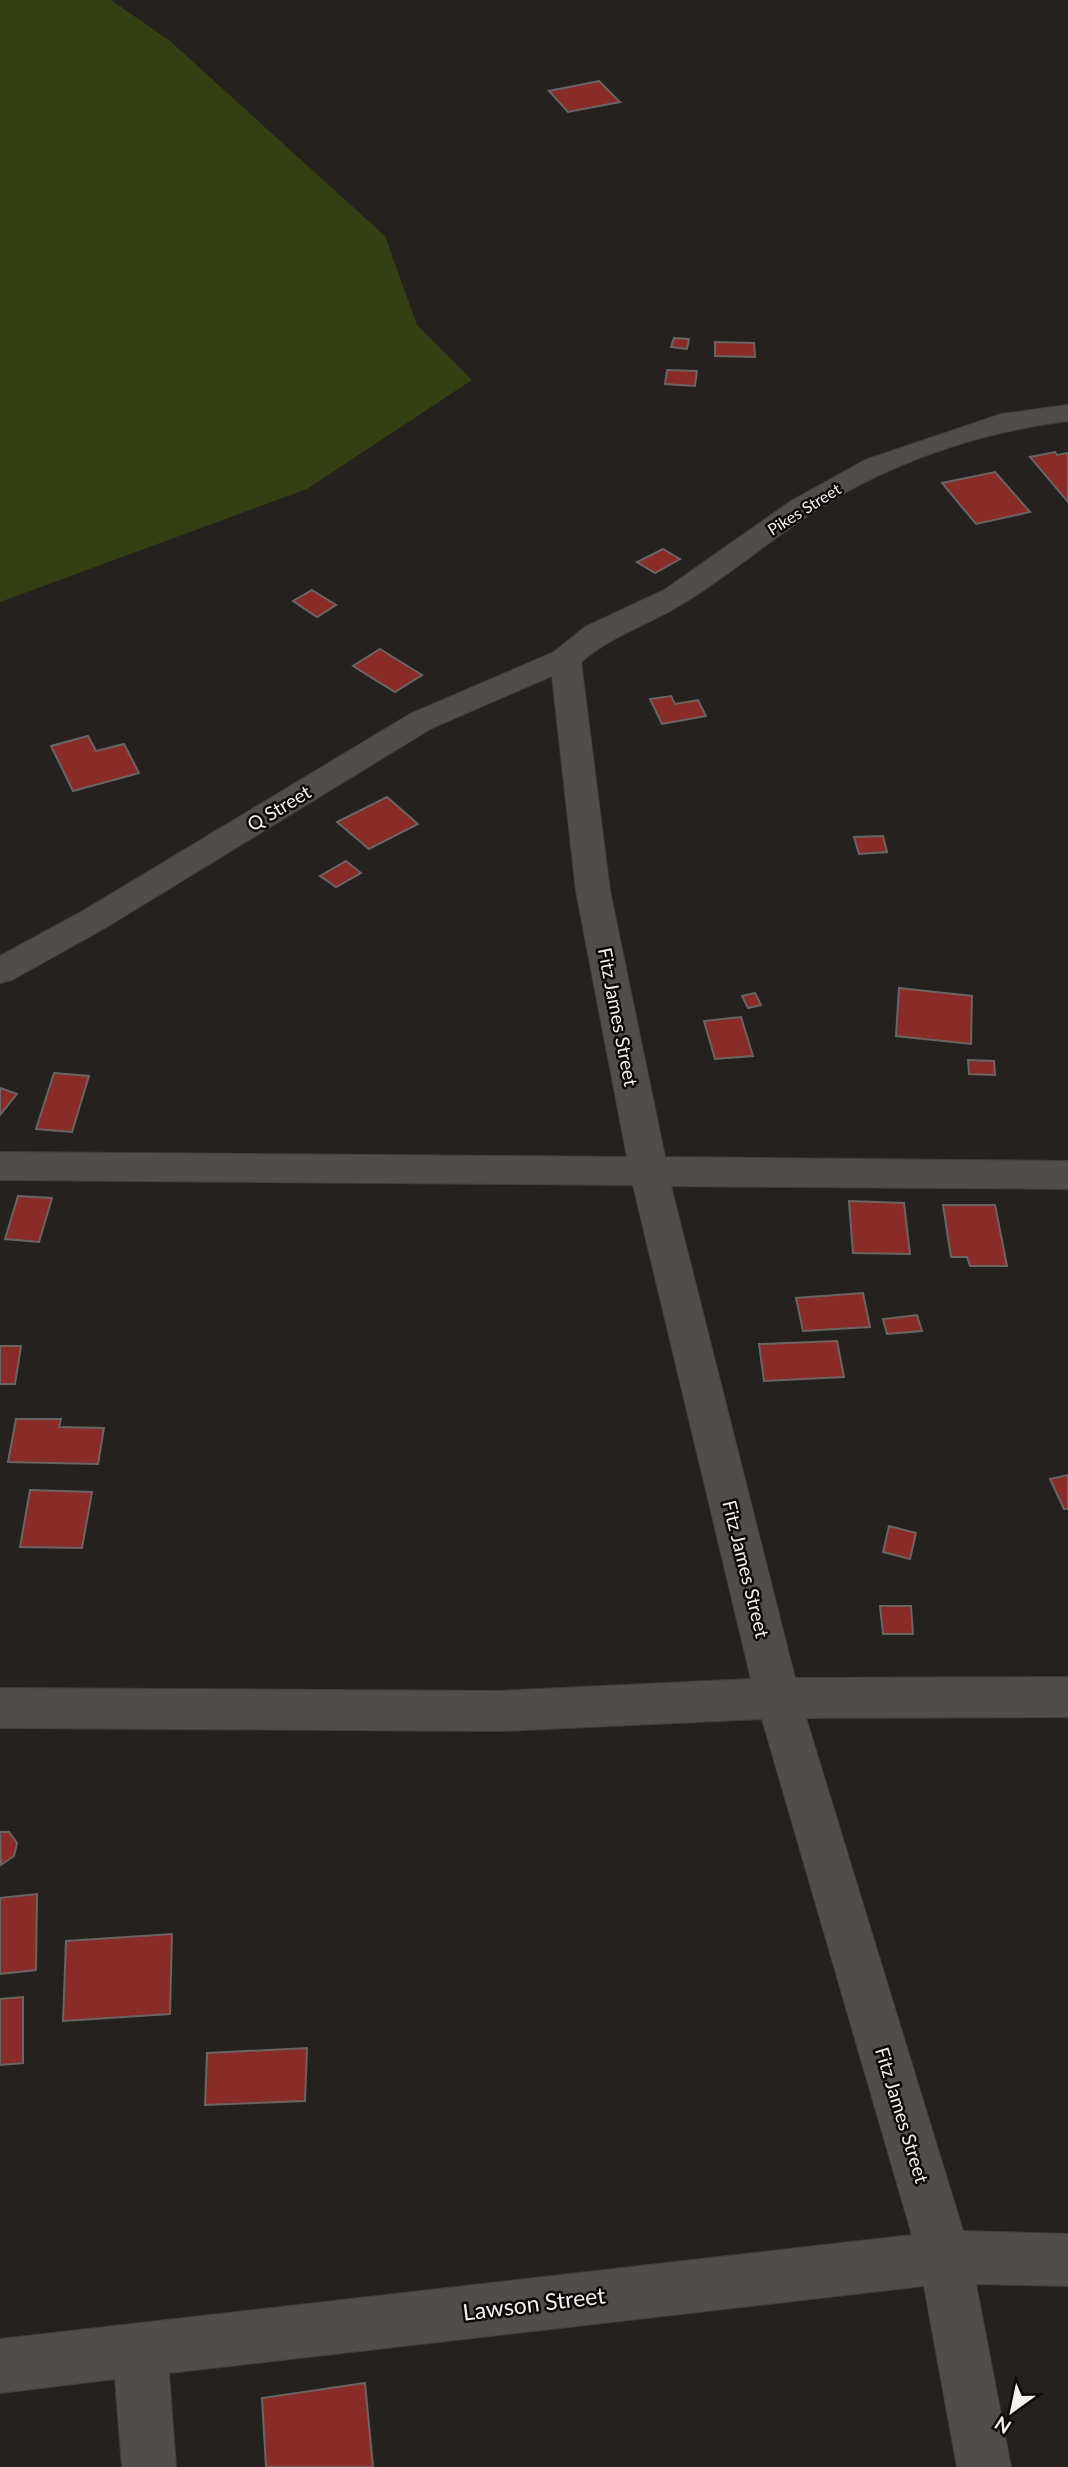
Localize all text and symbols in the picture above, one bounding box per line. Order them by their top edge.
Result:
street label: Pikes Street [764,478,844,539]
street label: Q Street [243,780,315,835]
street label: Fitz James Street [594,946,643,1088]
street label: Fitz James Street [718,1498,775,1640]
street label: Fitz James Street [871,2044,934,2186]
street label: Lawson Street [461,2280,608,2326]
north arrow [977,2376,1047,2446]
text: N [990,2412,1015,2439]

